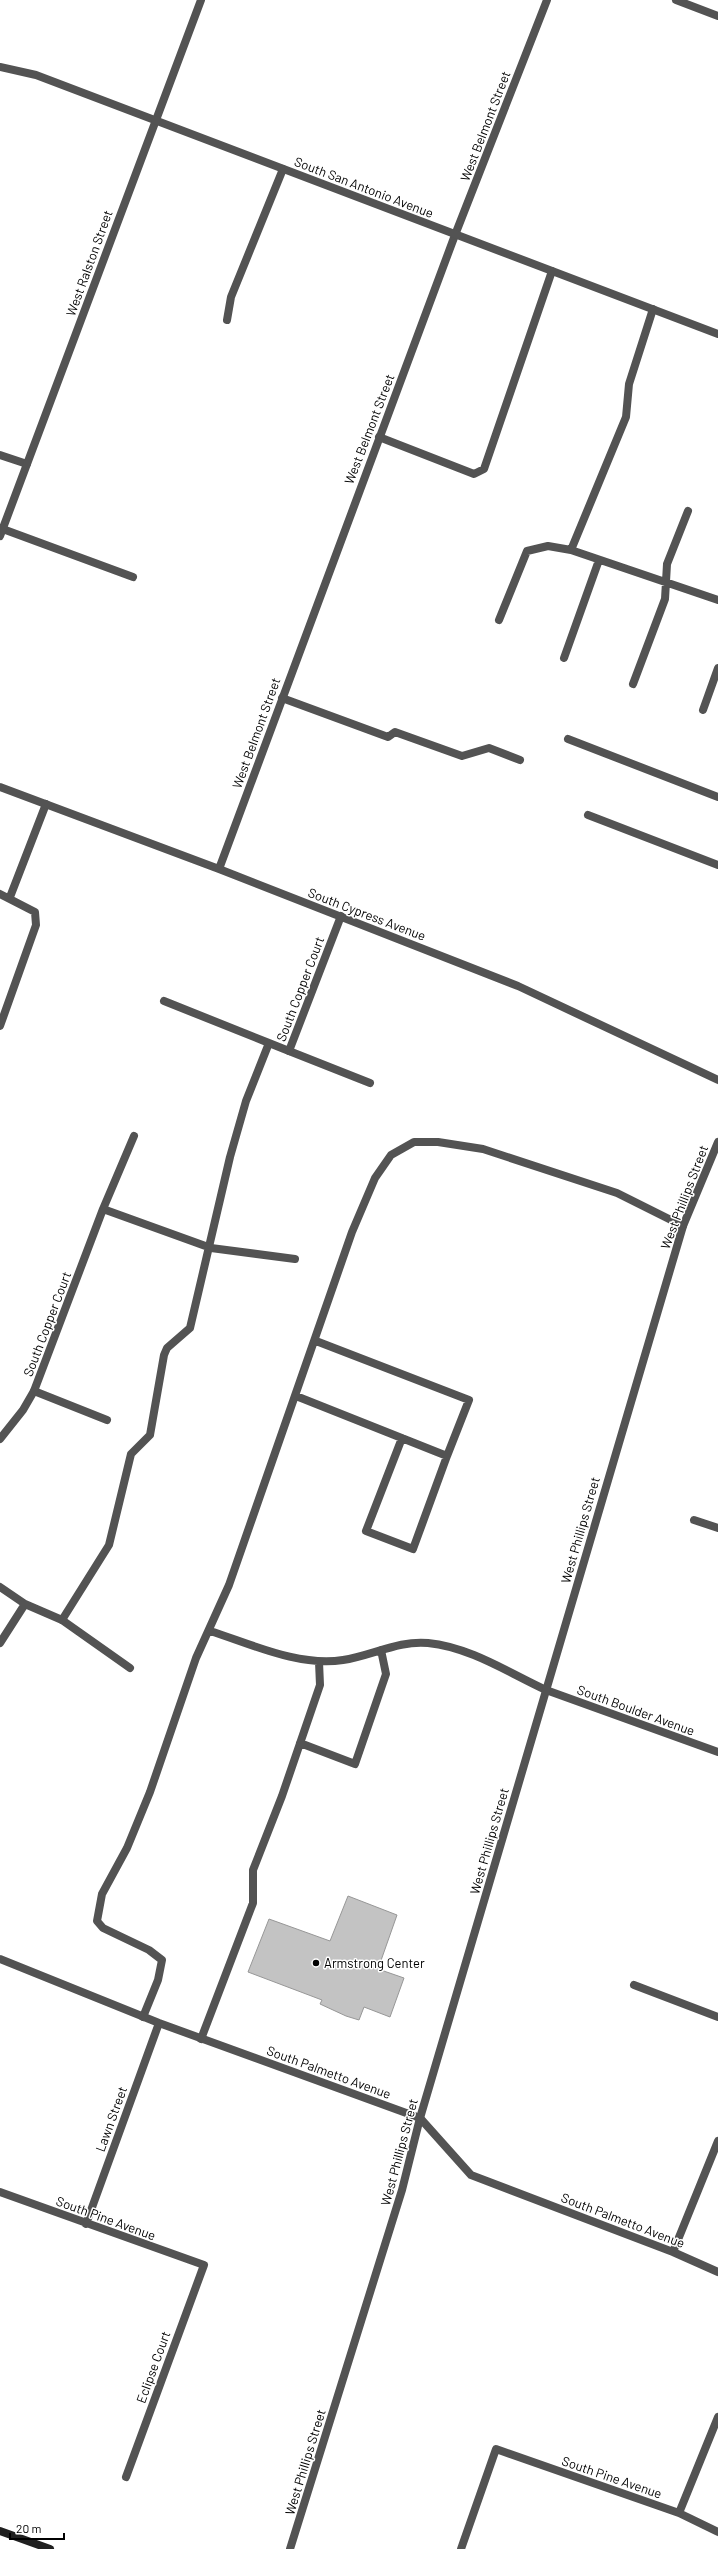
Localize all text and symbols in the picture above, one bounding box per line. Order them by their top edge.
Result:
street label: West Belmont Street [457,69,513,183]
street label: South San Antonio Avenue [292,153,436,221]
street label: West Ralston Street [62,208,116,318]
street label: West Belmont Street [341,372,397,486]
street label: West Belmont Street [229,675,283,791]
street label: South Cypress Avenue [306,884,428,944]
street label: South Copper Court [273,934,327,1044]
street label: West Phillips Street [657,1143,711,1251]
street label: South Copper Court [20,1269,74,1379]
street label: West Phillips Street [557,1475,603,1585]
street label: South Boulder Avenue [575,1681,697,1739]
street label: West Phillips Street [466,1786,512,1896]
place label: Armstrong Center [324,1955,425,1971]
marker: Armstrong Center [311,1958,321,1968]
street label: South Palmetto Avenue [265,2042,393,2102]
street label: Lawn Street [92,2084,130,2154]
street label: West Phillips Street [377,2097,421,2207]
street label: South Palmetto Avenue [559,2189,687,2251]
street label: South Pine Avenue [54,2193,158,2243]
street label: Eclipse Court [133,2329,173,2405]
street label: West Phillips Street [281,2407,329,2517]
street label: South Pine Avenue [560,2452,664,2502]
scale bar [10,2515,64,2541]
text: 20 m [16,2521,42,2535]

